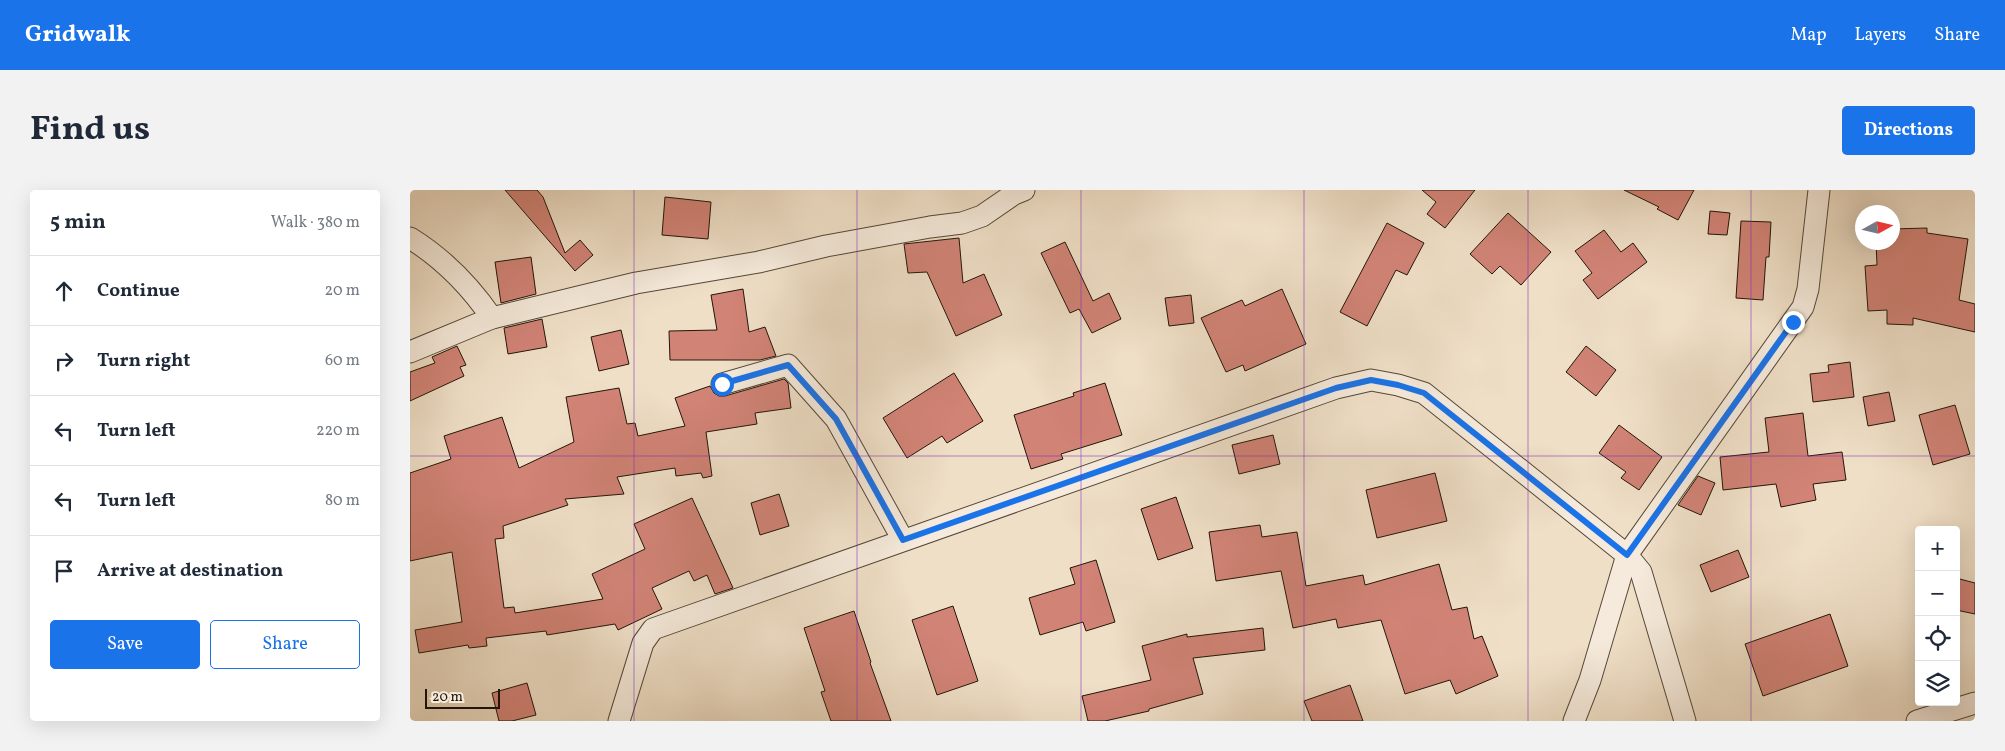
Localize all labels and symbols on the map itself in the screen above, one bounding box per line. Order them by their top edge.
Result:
north arrow [1855,205,1900,250]
route end [1782,311,1805,334]
route start [711,373,734,396]
scale bar [425,686,500,709]

